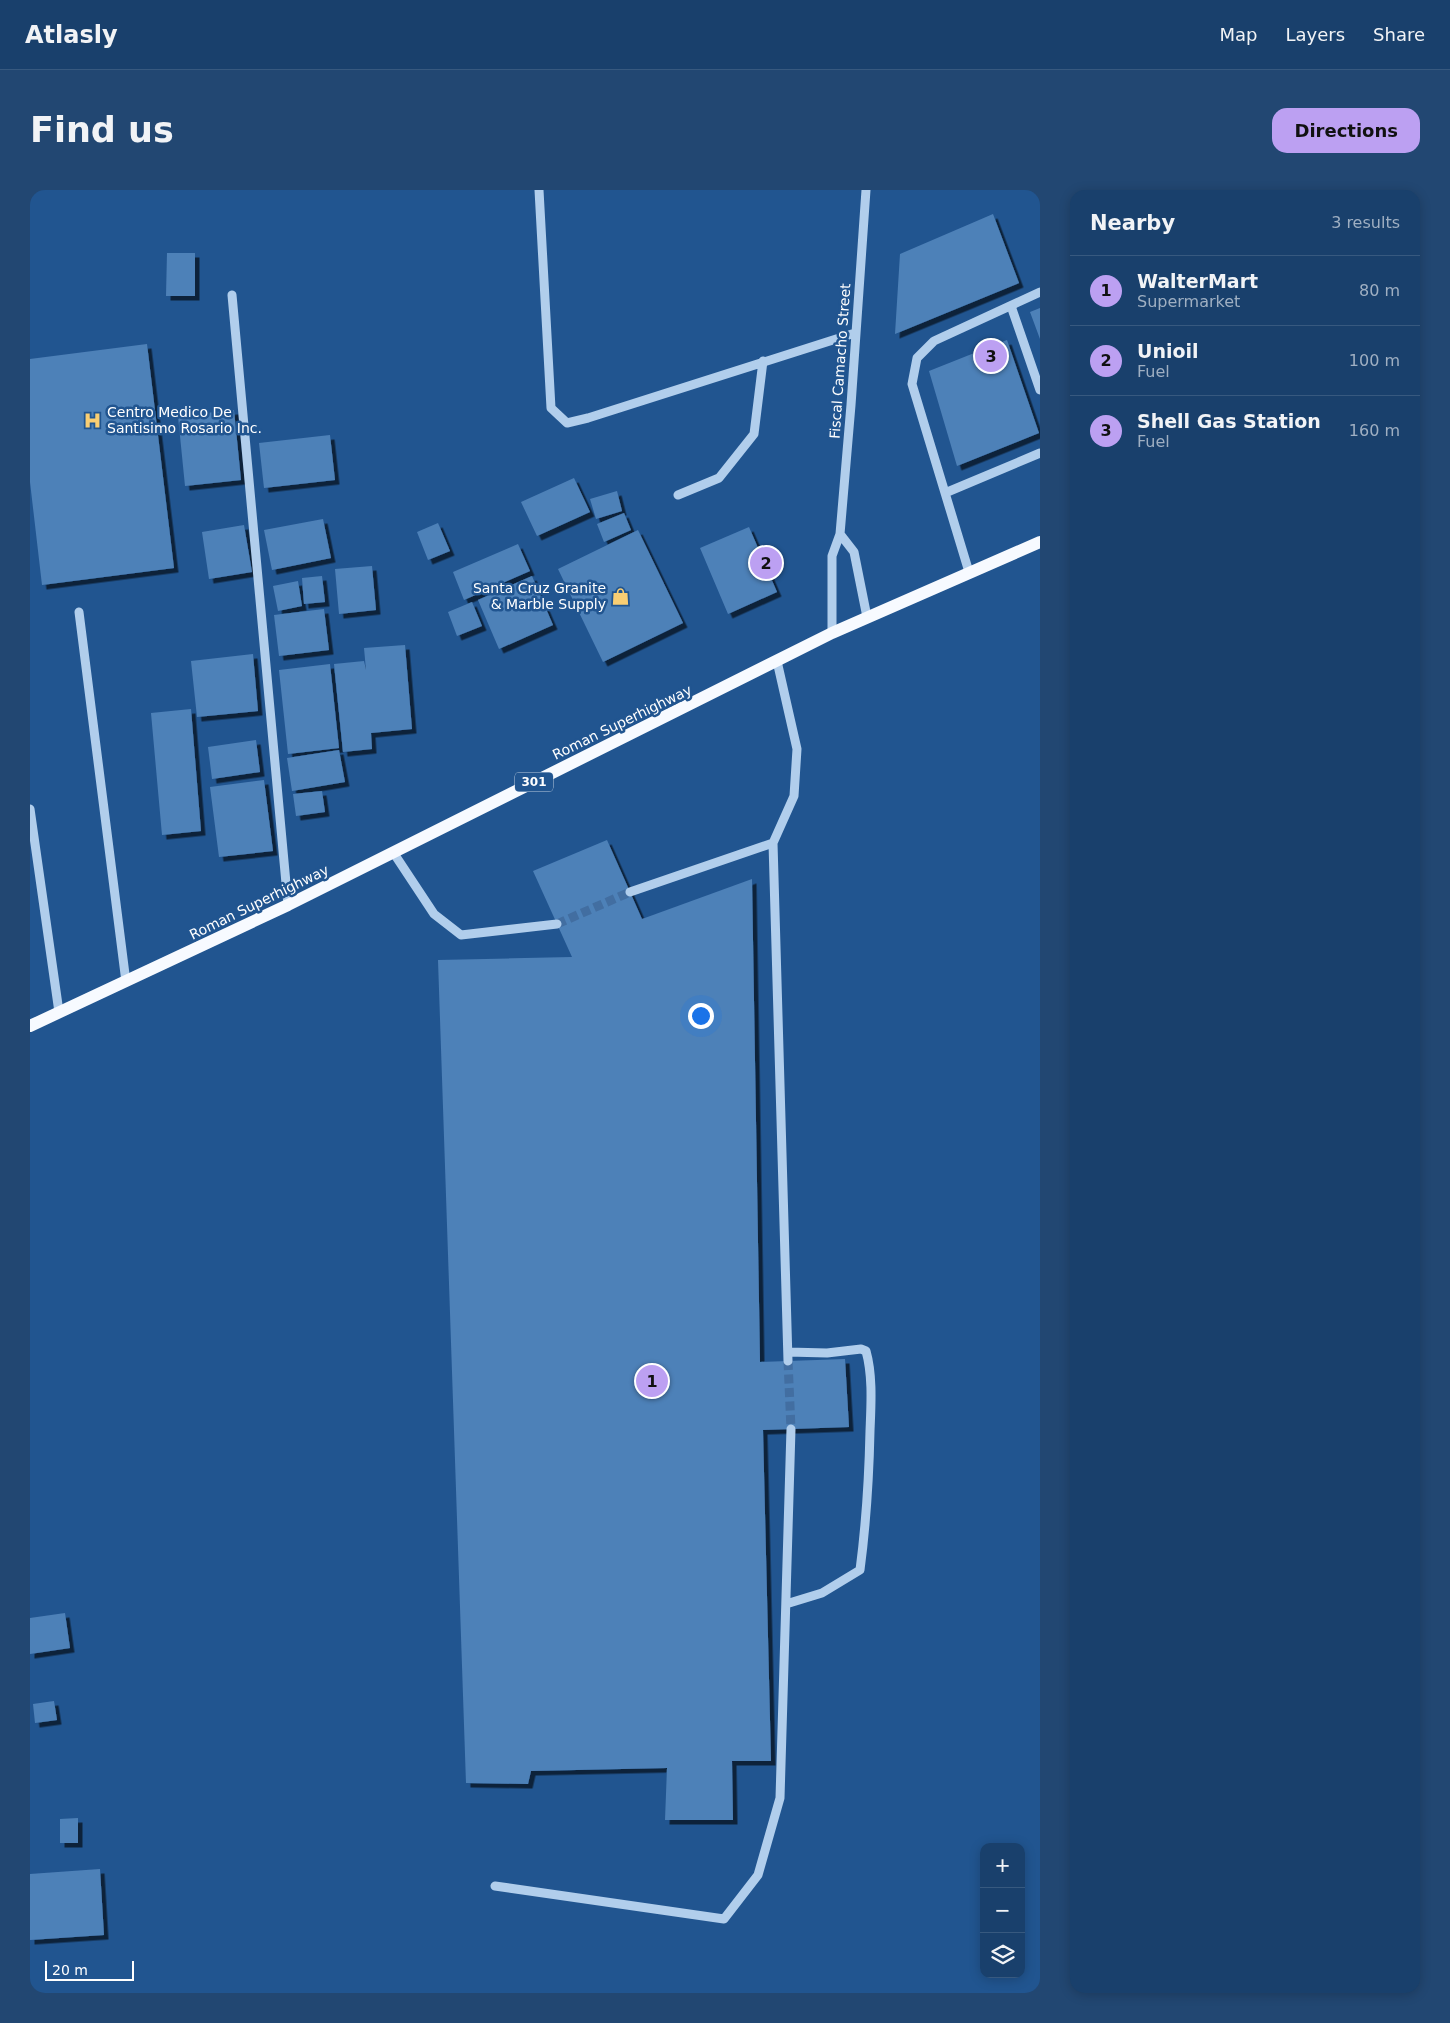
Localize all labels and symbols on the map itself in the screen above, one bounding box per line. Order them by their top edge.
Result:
street label: Fiscal Camacho Street [827,282,853,439]
pin: 3 [975,337,1007,375]
place label: Centro Medico De Santisimo Rosario Inc. [107,404,262,436]
hospital icon: Centro Medico De Santisimo Rosario Inc. [83,410,103,430]
pin: 2 [750,544,782,582]
place label: Santa Cruz Granite & Marble Supply [473,580,606,612]
shop icon: Santa Cruz Granite & Marble Supply [610,586,630,606]
street label: Roman Superhighway [550,681,694,763]
road number: 301 [515,772,553,792]
street label: Roman Superhighway [187,861,331,943]
your location [688,1003,714,1029]
pin: 1 [636,1362,668,1400]
scale bar [45,1958,134,1981]

